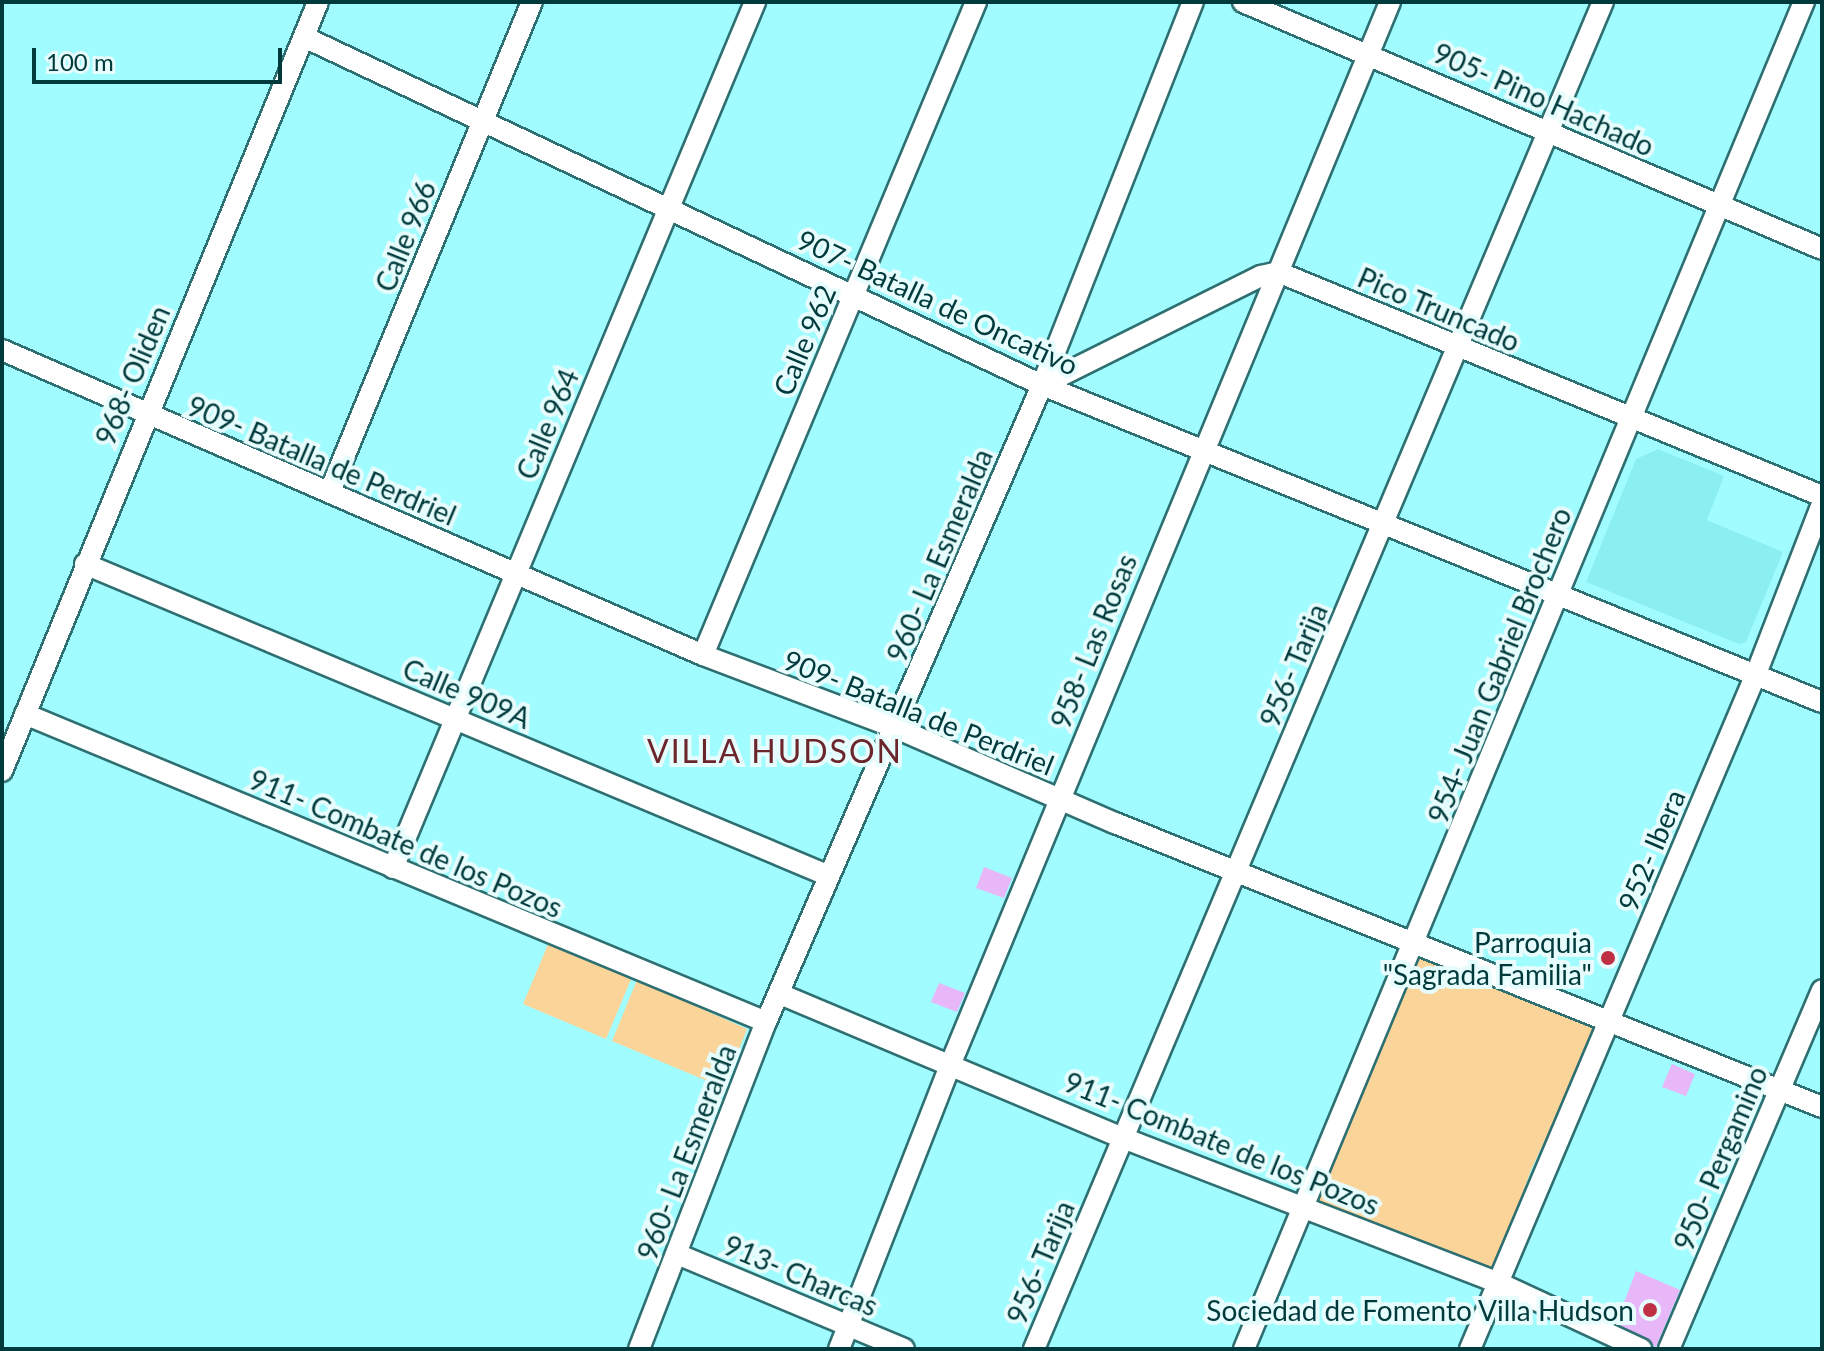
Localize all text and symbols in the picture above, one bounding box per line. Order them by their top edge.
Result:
scale bar [36,32,286,82]
street label: 905- Pino Hachado [1429,35,1659,163]
text: 100 m [46,47,114,76]
street label: Calle 966 [368,176,442,296]
street label: 907- Batalla de Oncativo [792,222,1084,382]
street label: Pico Truncado [1353,260,1525,358]
street label: Calle 962 [766,280,842,400]
street label: 968- Oliden [88,300,176,450]
street label: Calle 964 [509,364,585,484]
street label: 909- Batalla de Perdriel [183,388,461,532]
street label: 960- La Esmeralda [879,444,999,666]
street label: 954- Juan Gabriel Brochero [1420,502,1578,828]
street label: 958- Las Rosas [1043,549,1143,733]
street label: 956- Tarija [1252,598,1334,732]
street label: 909- Batalla de Perdriel [779,642,1059,782]
street label: Calle 909A [398,651,536,735]
district label: VILLA HUDSON [646,732,904,770]
street label: 911- Combate de los Pozos [245,762,567,924]
street label: 952- Ibera [1610,784,1692,916]
place label: Parroquia "Sagrada Familia" [1383,925,1592,991]
marker: Parroquia "Sagrada Familia" [1599,949,1617,967]
street label: 960- La Esmeralda [630,1040,742,1264]
street label: 950- Pergamino [1666,1061,1774,1255]
street label: 911- Combate de los Pozos [1060,1064,1384,1222]
street label: 956- Tarija [999,1195,1081,1329]
street label: 913- Charcas [719,1228,883,1322]
place label: Sociedad de Fomento Villa Hudson [1205,1293,1634,1327]
marker: Sociedad de Fomento Villa Hudson [1641,1301,1659,1319]

